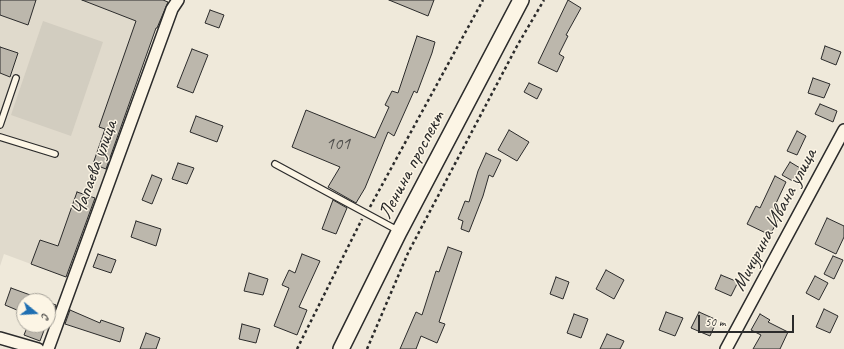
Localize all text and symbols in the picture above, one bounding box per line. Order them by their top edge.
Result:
street label: Ленина проспект [373,107,451,223]
street label: Чапаева улица [67,117,123,219]
house number: 101 [326,133,350,155]
street label: Мичурина Ивана улица [727,145,823,295]
north arrow [16,293,56,333]
scale bar [700,307,796,333]
text: С [39,312,54,321]
text: 50 m [705,314,725,330]

